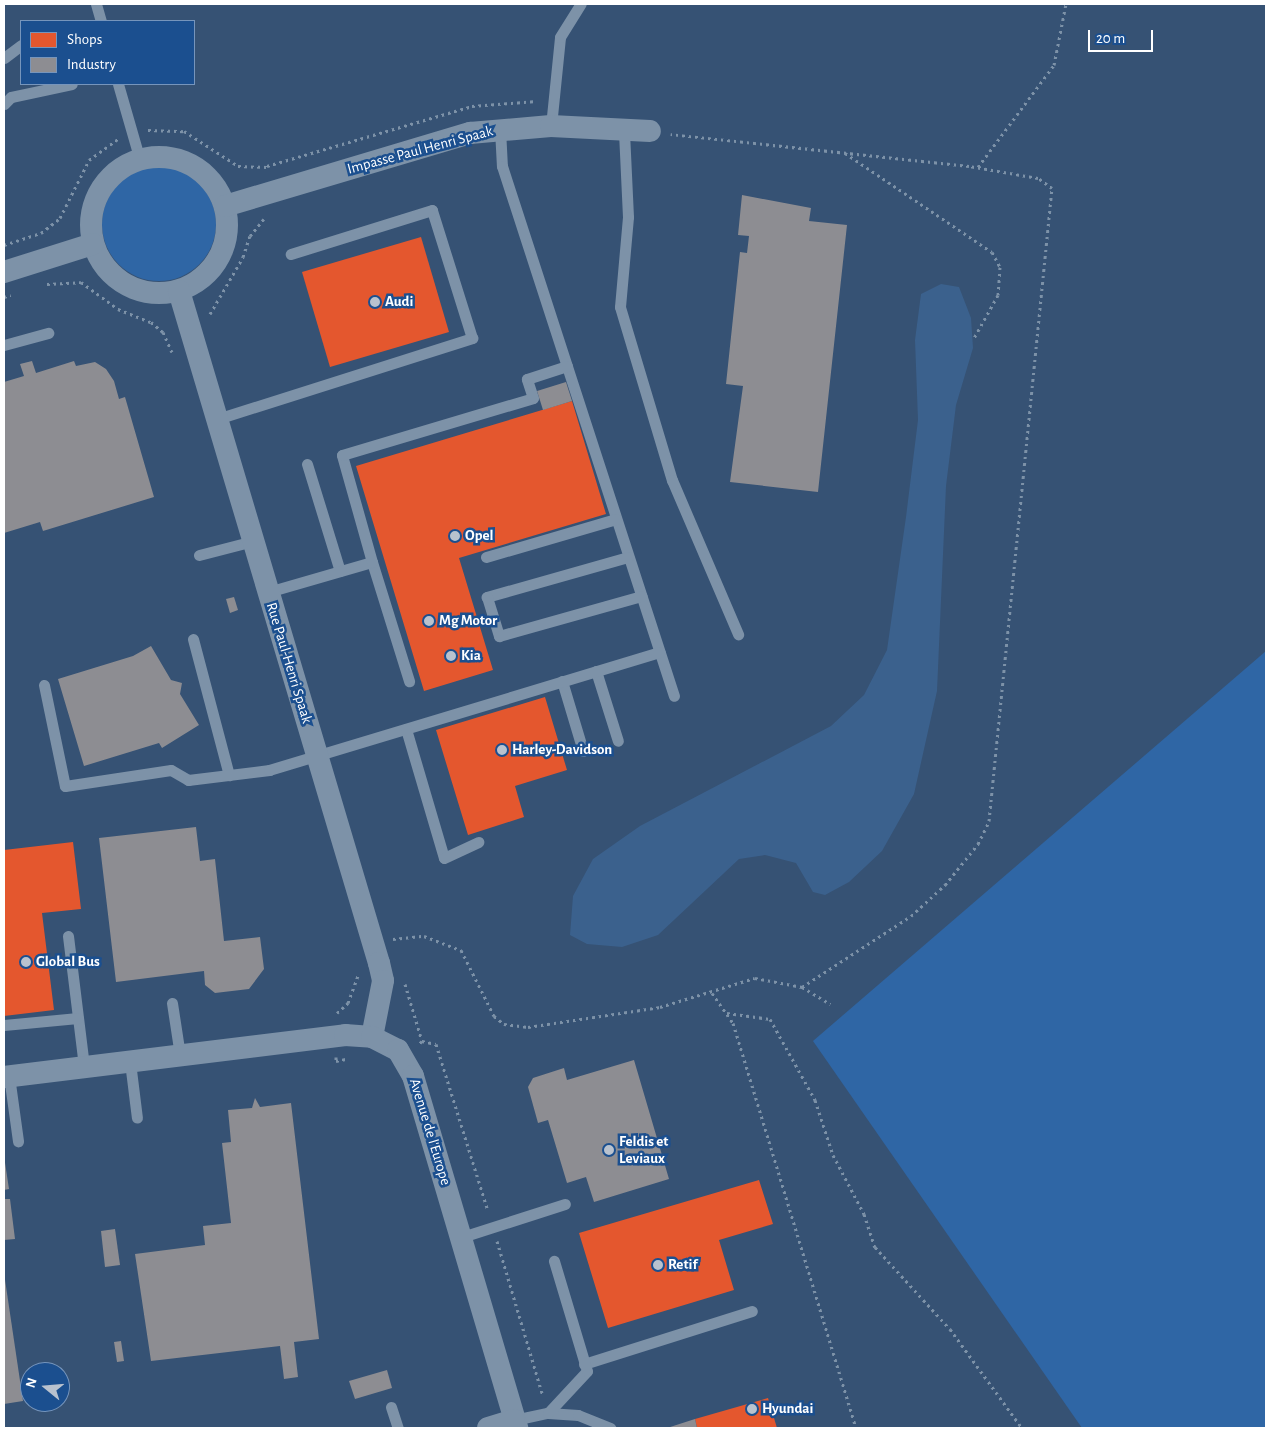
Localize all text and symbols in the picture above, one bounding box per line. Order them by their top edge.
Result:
legend [20,20,195,85]
scale bar [1090,20,1155,52]
text: 20 m [1096,31,1125,46]
text: Shops [67,32,102,47]
text: Industry [67,57,116,72]
street label: Impasse Paul Henri Spaak [345,122,495,178]
place label: Audi [385,293,413,311]
marker: Audi [369,296,381,308]
place label: Opel [465,527,493,545]
marker: Opel [449,530,461,542]
street label: Rue Paul-Henri Spaak [262,600,316,726]
place label: Mg Motor [439,612,497,630]
marker: Mg Motor [423,615,435,627]
place label: Kia [461,647,481,665]
marker: Kia [445,650,457,662]
place label: Harley-Davidson [512,741,612,759]
marker: Harley-Davidson [496,744,508,756]
place label: Global Bus [36,953,100,971]
marker: Global Bus [20,956,32,968]
street label: Avenue de l'Europe [405,1076,455,1188]
place label: Feldis et Leviaux [619,1132,668,1167]
marker: Feldis et Leviaux [603,1144,615,1156]
place label: Retif [668,1256,697,1274]
marker: Retif [652,1259,664,1271]
north arrow [20,1362,70,1412]
text: N [23,1376,40,1390]
place label: Hyundai [762,1400,813,1418]
marker: Hyundai [746,1403,758,1415]

